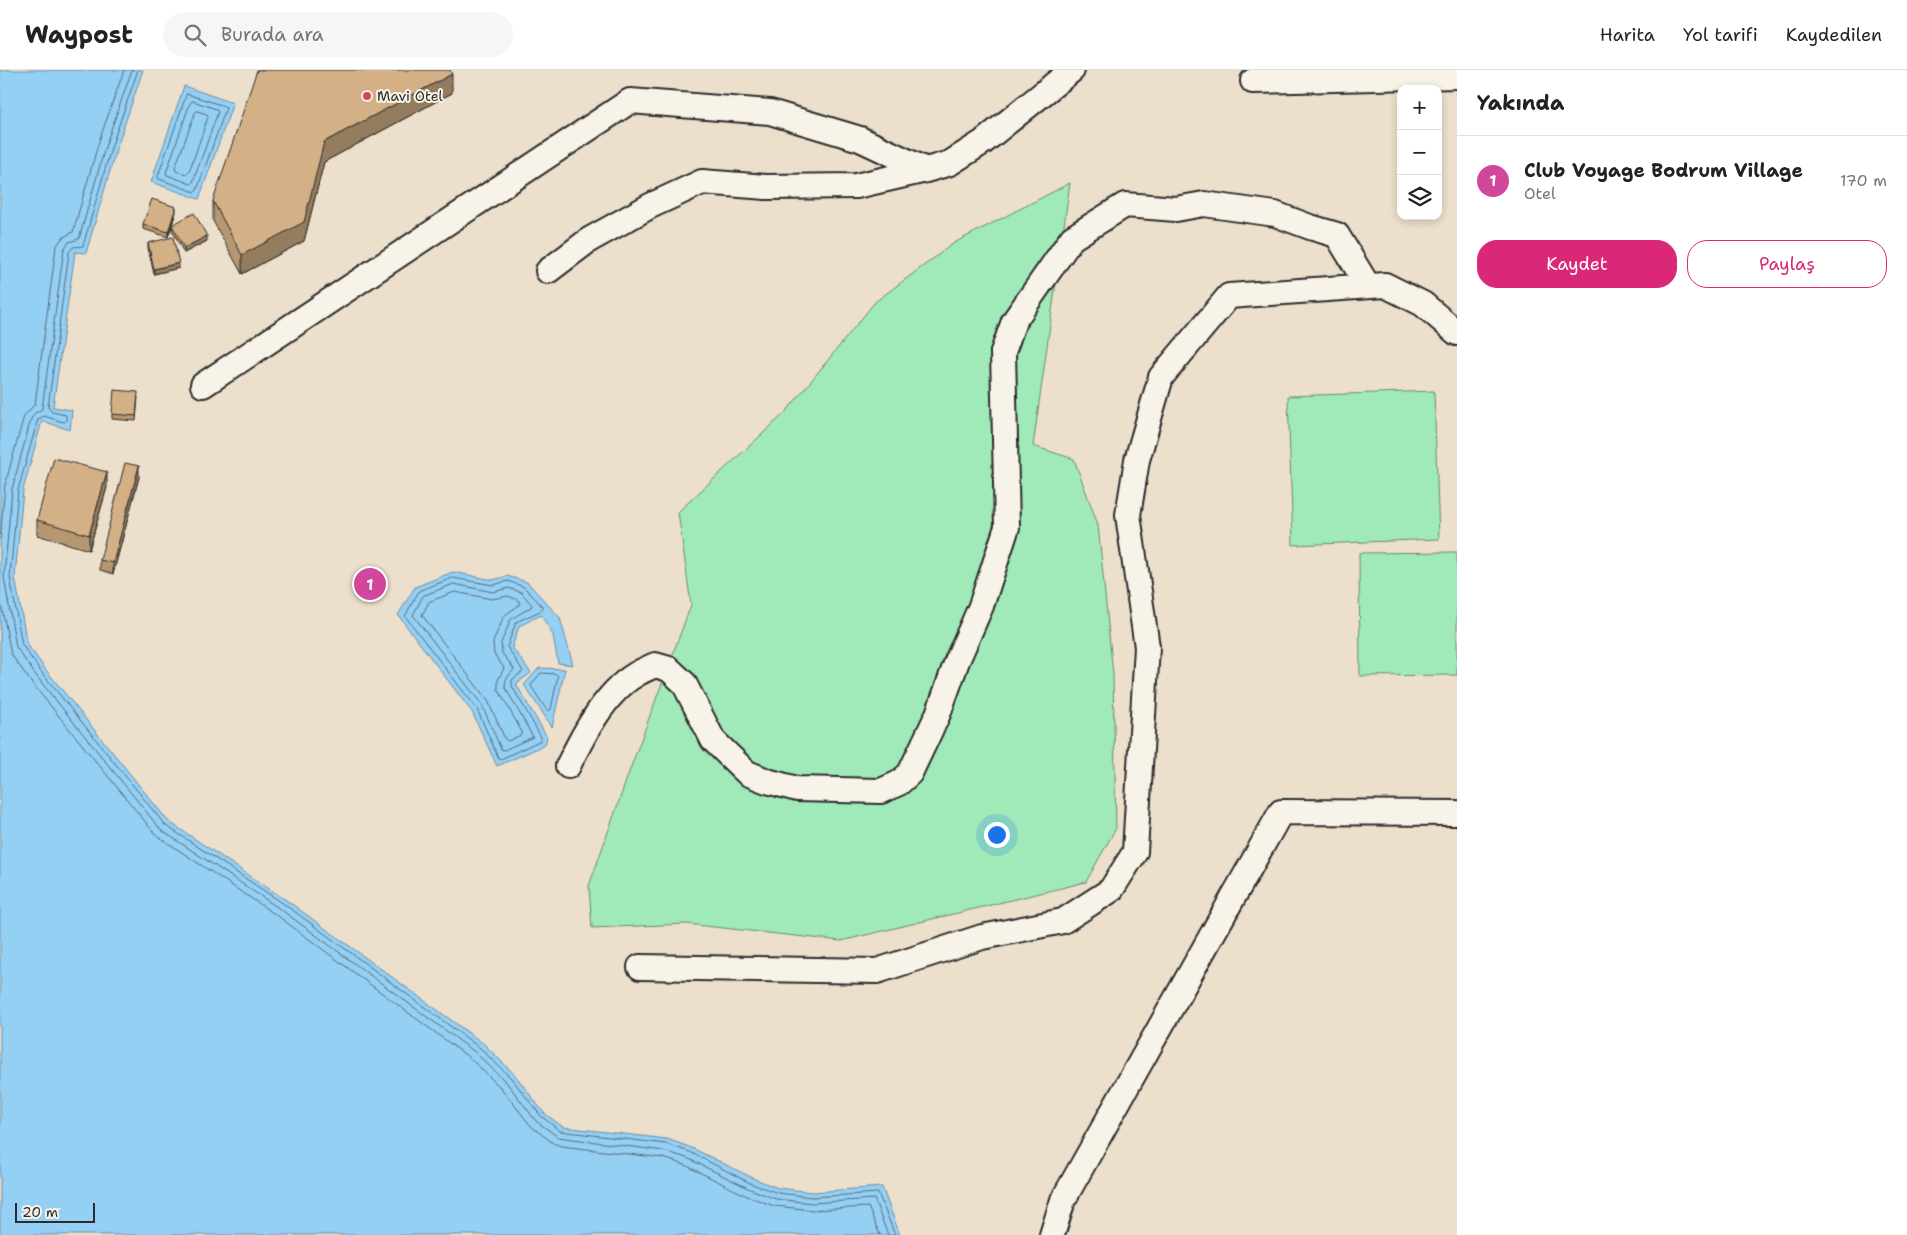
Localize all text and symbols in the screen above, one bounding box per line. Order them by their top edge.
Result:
search box [163,12,513,57]
text: Waypost [25,19,133,51]
icon: search [181,21,209,49]
text: Burada ara [221,22,324,47]
text: Harita [1600,23,1655,47]
text: Yol tarifi [1683,23,1758,47]
text: Kaydedilen [1786,23,1882,47]
map controls [1397,85,1442,220]
button: + [1397,85,1442,130]
place label: Mavi Otel [377,87,443,105]
text: Yakında [1477,89,1564,117]
marker: Mavi Otel [361,90,373,102]
button: − [1397,130,1442,175]
text: Club Voyage Bodrum Village [1524,158,1803,183]
text: 1 [1489,170,1497,191]
text: 170 m [1840,170,1887,191]
button: layers [1397,175,1442,220]
text: Otel [1524,183,1556,204]
button: Kaydet [1477,240,1677,288]
button: Paylaş [1687,240,1887,288]
pin: 1 [354,565,386,603]
your location [984,822,1010,848]
scale bar [15,1200,95,1223]
text: 20 m [22,1203,58,1221]

